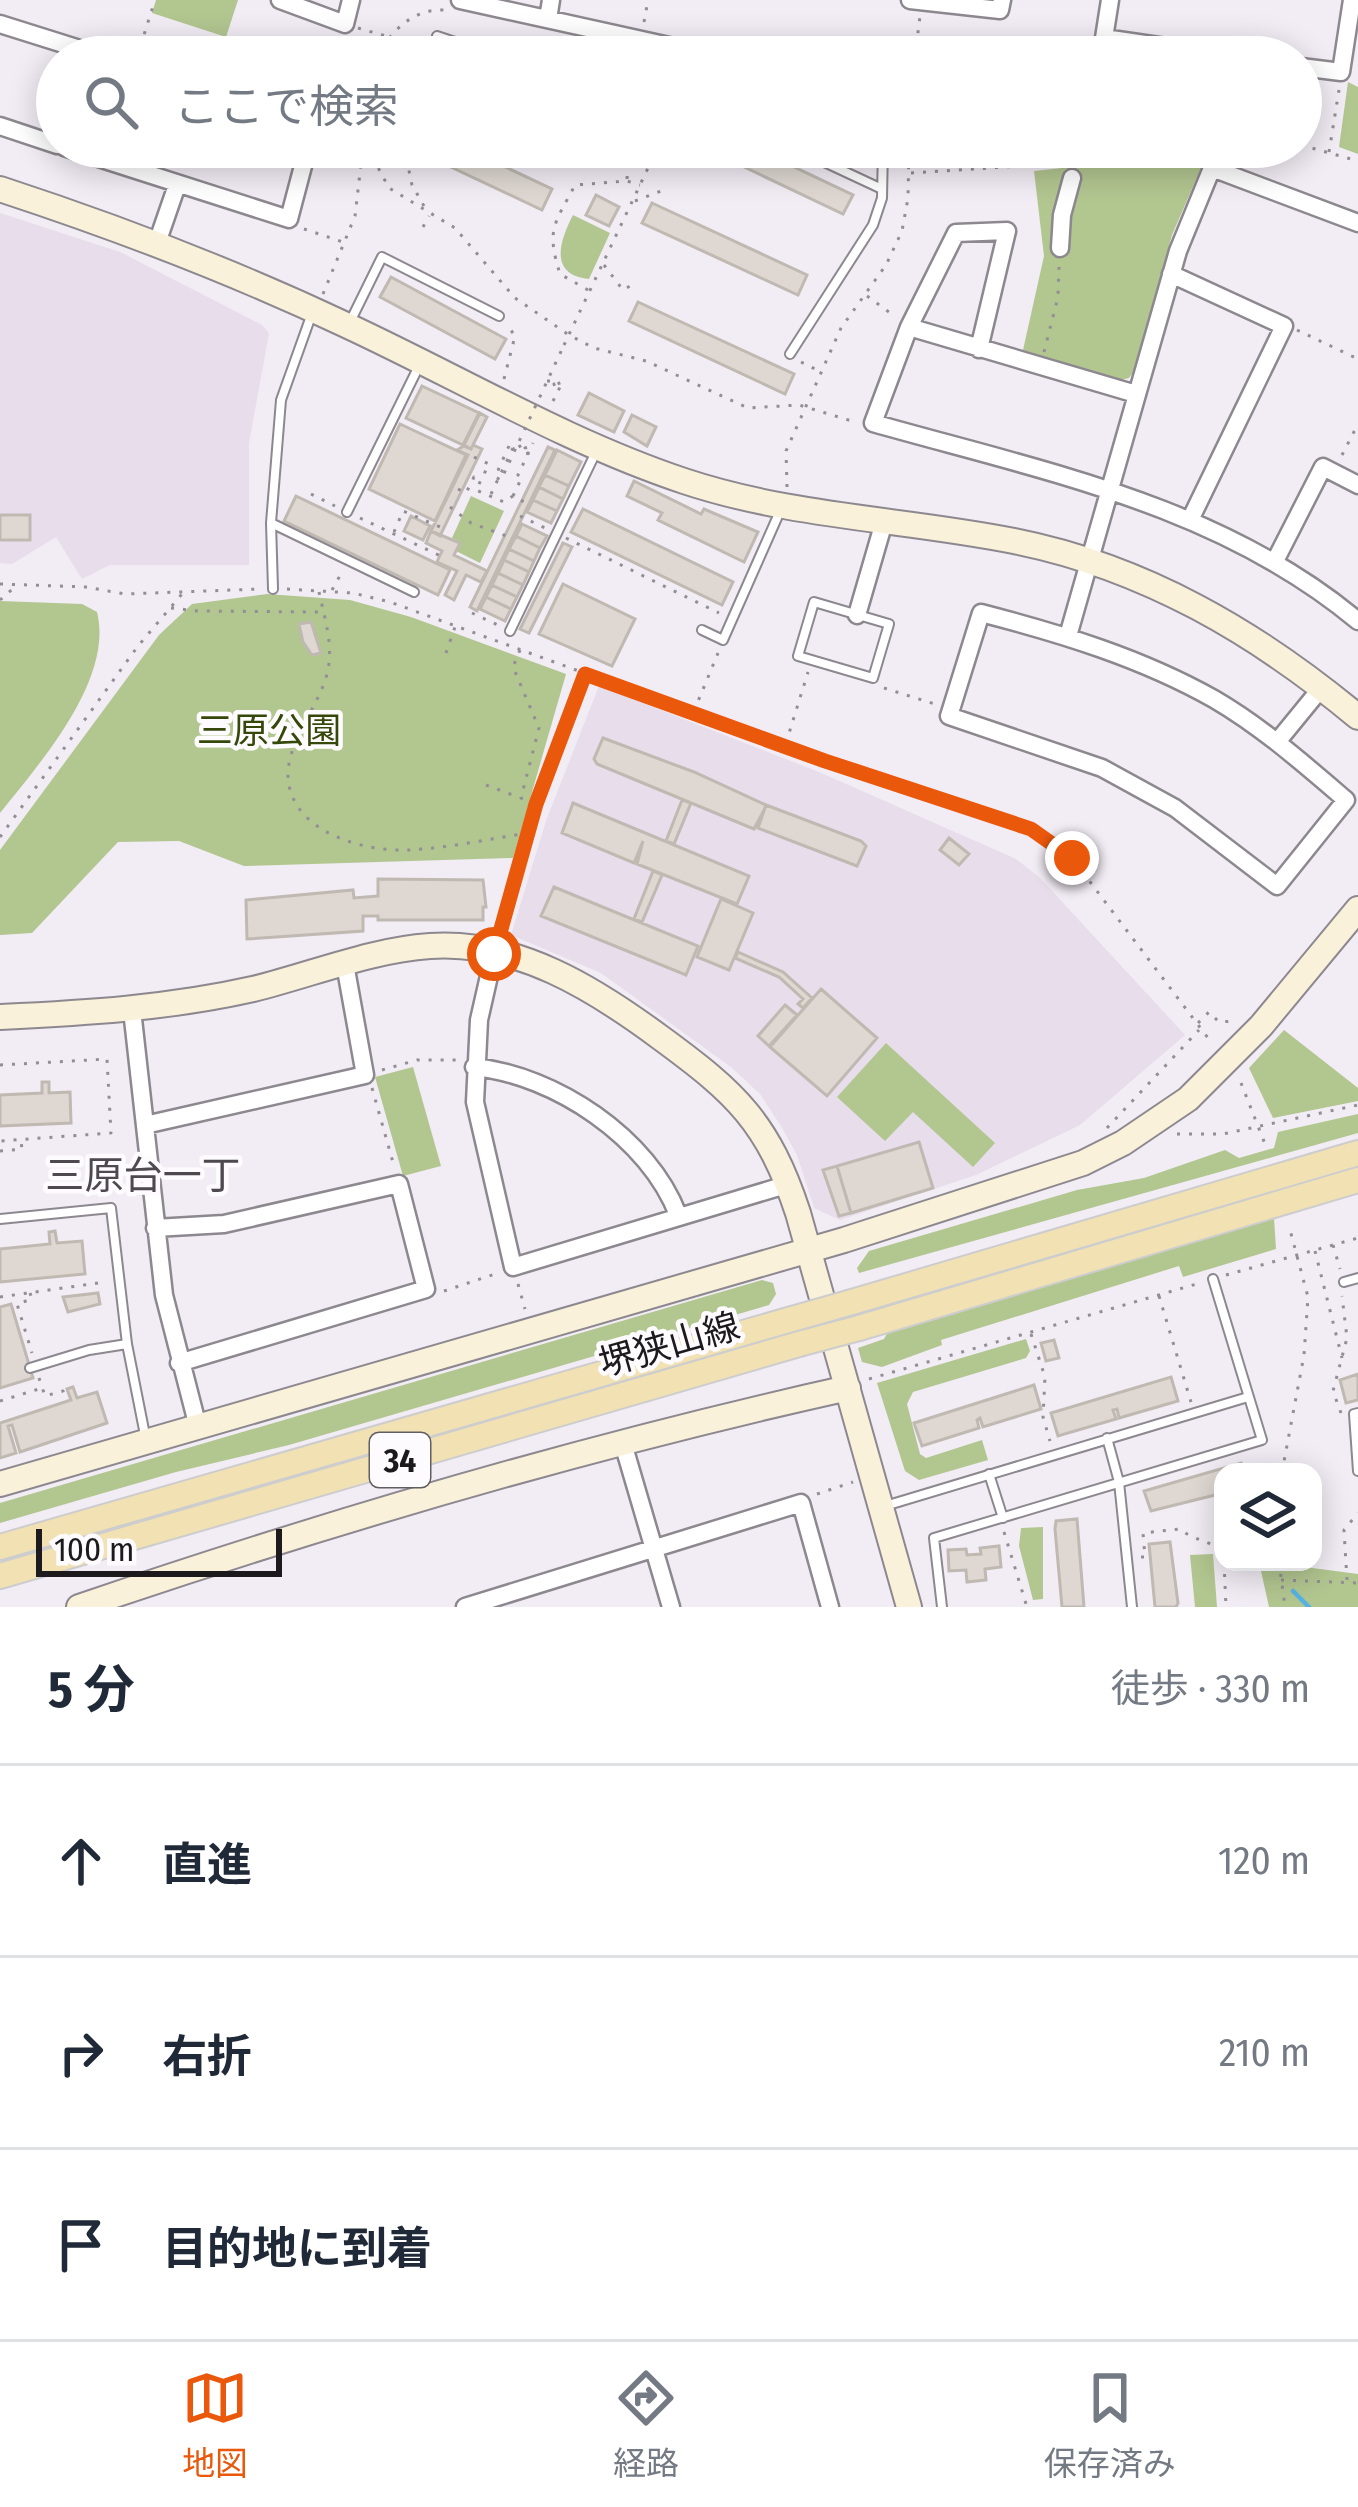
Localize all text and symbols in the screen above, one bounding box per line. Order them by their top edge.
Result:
search box [36,36,1322,168]
icon: search [78,69,144,135]
text: ここで検索 [174,80,399,134]
park label: 三原公園 [197,709,341,753]
route end [1045,831,1099,885]
route start [467,927,521,981]
district label: 三原台一丁 [45,1153,241,1199]
street label: 堺狭山線 [594,1304,745,1386]
road number: 34 [370,1433,430,1487]
map controls [1214,1463,1322,1571]
button: layers [1214,1463,1322,1571]
scale bar [36,1523,282,1576]
text: 100 m [54,1530,134,1570]
text: 5 分 [48,1659,135,1721]
text: 徒歩 · 330 m [1111,1666,1310,1712]
icon: ahead [48,1828,114,1894]
text: 直進 [162,1838,252,1892]
text: 120 m [1218,1838,1310,1884]
icon: right [48,2020,114,2086]
text: 右折 [162,2030,252,2084]
text: 210 m [1219,2030,1310,2076]
icon: arrive [48,2212,114,2278]
text: 目的地に到着 [162,2222,432,2276]
tab: 地図 [182,2365,248,2485]
tab: 経路 [613,2365,679,2485]
tab: 保存済み [1044,2365,1176,2485]

